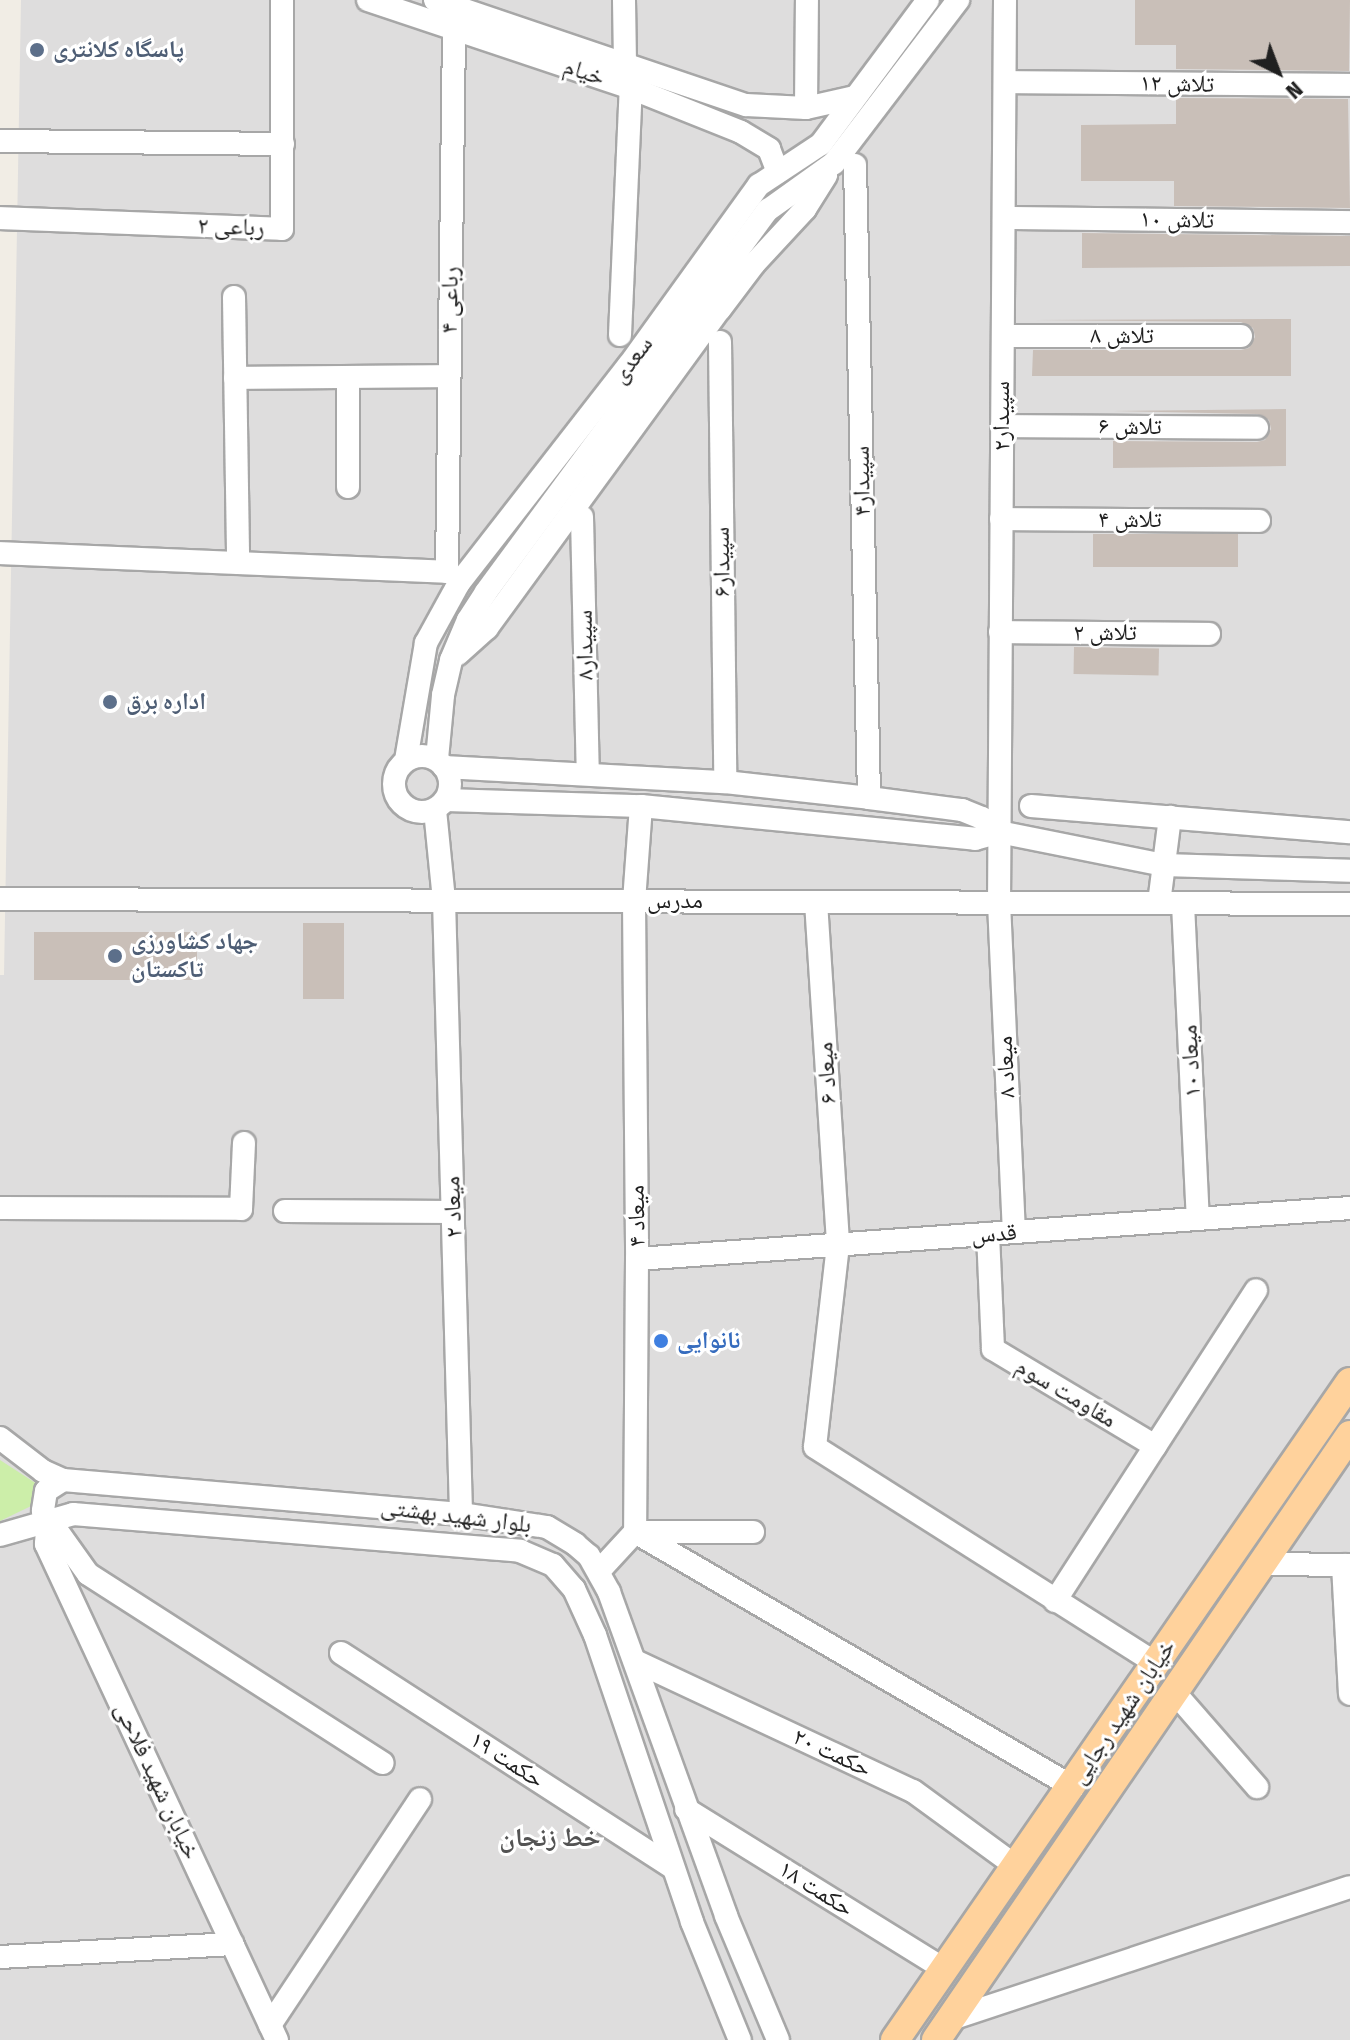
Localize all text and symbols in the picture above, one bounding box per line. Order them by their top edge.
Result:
north arrow [1238,32,1318,112]
place label: پاسگاه کلانتری [53,36,184,64]
marker: پاسگاه کلانتری [28,41,46,59]
street label: خیام [560,52,608,92]
street label: تلاش ۱۲ [1140,69,1214,99]
text: N [1280,76,1308,105]
street label: تلاش ۱۰ [1140,205,1214,235]
street label: رباعی ۲ [197,211,265,243]
street label: رباعی ۴ [435,266,465,334]
street label: تلاش ۸ [1090,322,1154,350]
street label: سعدی [605,331,659,389]
street label: سپیدار۲ [988,381,1016,451]
street label: تلاش ۶ [1098,413,1162,441]
street label: سپیدار۴ [847,446,877,516]
street label: تلاش ۴ [1098,506,1162,534]
street label: سپیدار۶ [707,527,737,597]
street label: سپیدار۸ [570,610,600,680]
street label: تلاش ۲ [1073,619,1137,647]
place label: اداره برق [126,688,206,716]
marker: اداره برق [101,693,119,711]
street label: مدرس [647,887,703,915]
place label: جهاد کشاورزی تاکستان [131,928,258,984]
marker: جهاد کشاورزی تاکستان [106,947,124,965]
street label: میعاد ۱۰ [1175,1024,1207,1098]
street label: میعاد ۸ [990,1035,1022,1099]
street label: میعاد ۶ [810,1041,844,1105]
street label: میعاد ۲ [438,1176,468,1238]
street label: میعاد ۴ [622,1185,652,1247]
street label: قدس [970,1218,1018,1250]
place label: نانوایی [677,1327,740,1355]
marker: نانوایی [652,1332,670,1350]
street label: مقاومت سوم [1010,1352,1122,1434]
street label: بلوار شهید بهشتی [379,1492,533,1540]
street label: خیابان شهید رجایی [1064,1634,1182,1790]
street label: خیابان شهید فلاحی [108,1698,206,1864]
street label: حکمت ۲۰ [788,1722,876,1784]
street label: حکمت ۱۹ [464,1725,550,1795]
district label: خط زنجان [499,1822,601,1854]
street label: حکمت ۱۸ [773,1855,859,1923]

